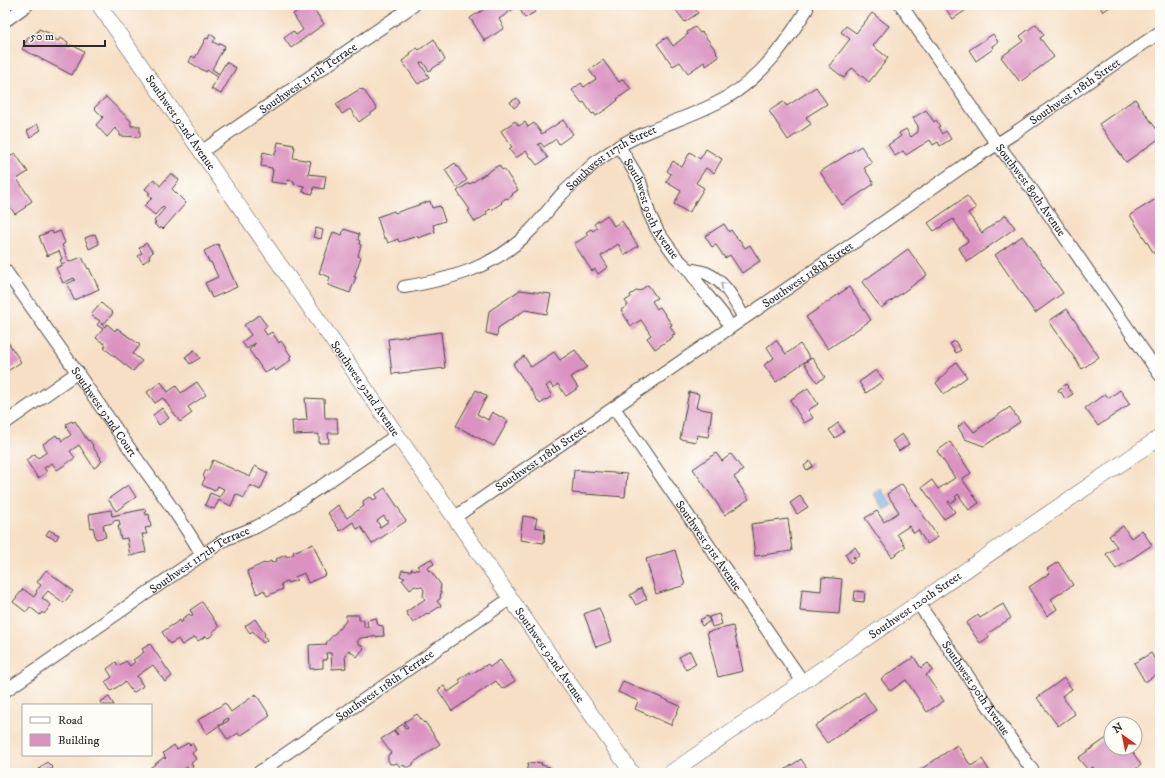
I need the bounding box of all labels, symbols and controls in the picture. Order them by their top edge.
scale bar [24,22,105,48]
text: 50 m [30,29,54,44]
street label: Southwest 115th Terrace [256,40,360,118]
street label: Southwest 118th Street [1027,55,1123,128]
street label: Southwest 92nd Avenue [142,72,219,173]
street label: Southwest 117th Street [563,122,659,194]
street label: Southwest 89th Avenue [992,141,1069,239]
street label: Southwest 90th Avenue [620,156,682,262]
street label: Southwest 118th Street [760,238,856,311]
one-way arrow [720,282,728,290]
street label: Southwest 92nd Avenue [327,338,403,440]
street label: Southwest 92nd Court [68,364,140,460]
street label: Southwest 118th Street [493,422,589,495]
street label: Southwest 91st Avenue [672,498,745,594]
street label: Southwest 117th Terrace [147,523,252,597]
street label: Southwest 120th Street [866,568,965,642]
street label: Southwest 92nd Avenue [511,605,588,706]
street label: Southwest 90th Avenue [938,638,1013,738]
street label: Southwest 118th Terrace [333,647,437,725]
legend [22,704,152,756]
text: Road [58,713,83,728]
north arrow [1103,716,1143,756]
text: N [1110,720,1126,737]
text: Building [58,733,99,748]

